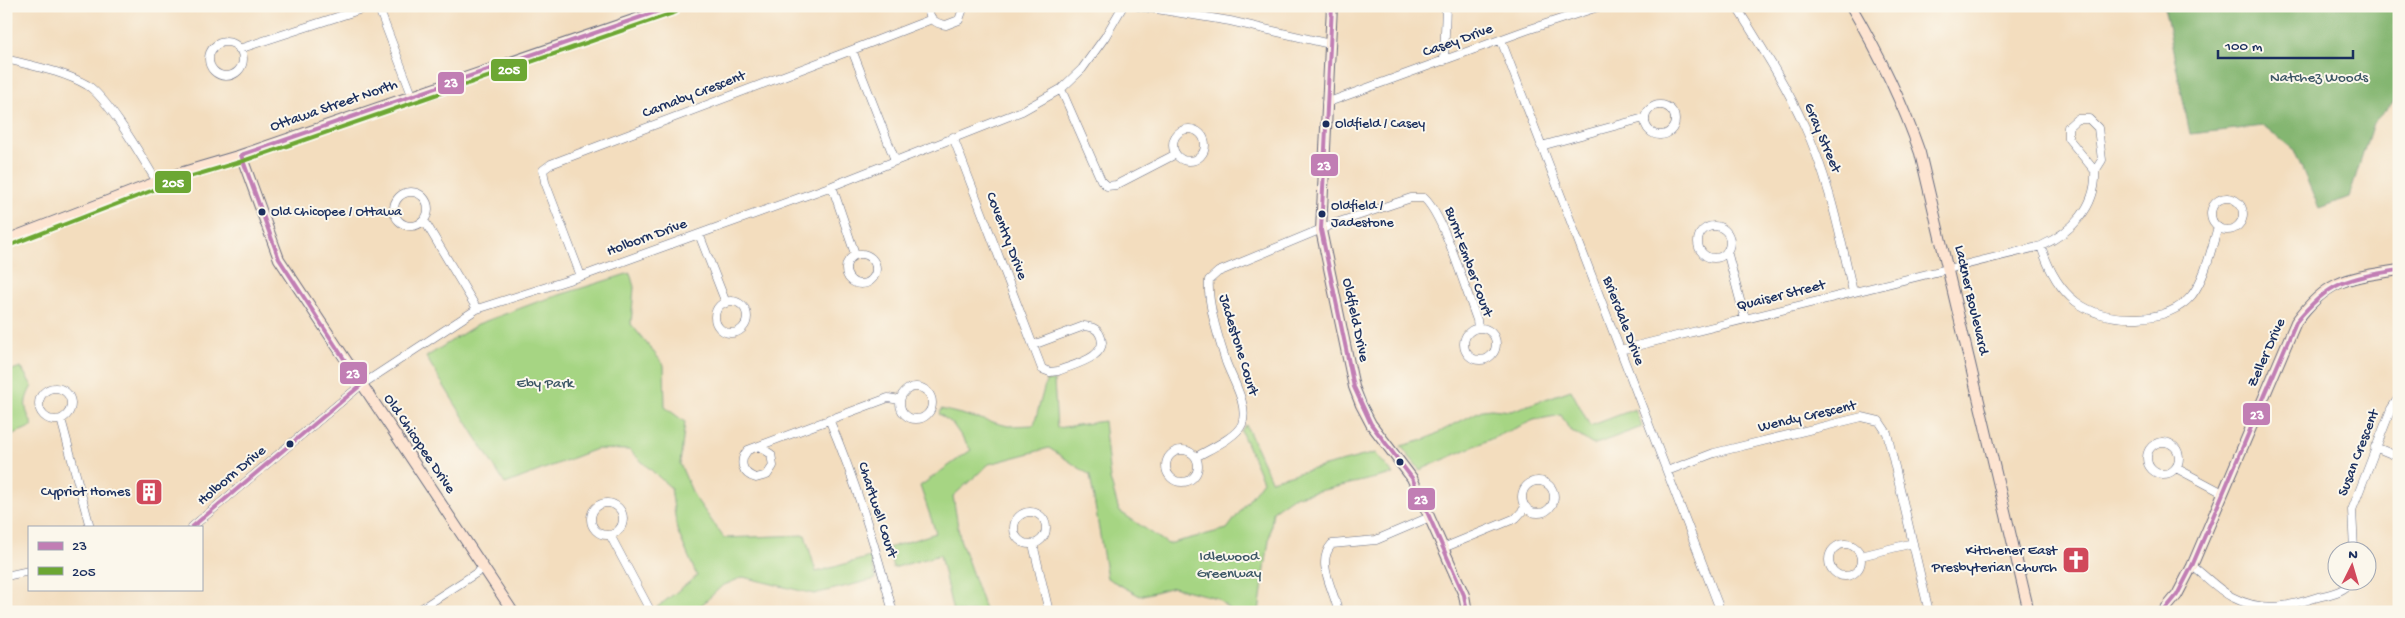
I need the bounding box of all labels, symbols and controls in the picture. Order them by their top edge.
street label: Casey Drive [1420,20,1496,62]
scale bar [2218,28,2352,60]
text: 100 m [2224,38,2263,56]
line badge: 205 [490,58,528,82]
text: 205 [498,63,521,80]
street label: Carnaby Crescent [640,66,750,123]
park label: Natchez Woods [2270,69,2368,87]
line badge: 23 [437,71,465,95]
street label: Ottawa Street North [268,76,400,136]
text: 23 [444,76,458,93]
street label: Gray Street [1799,100,1845,177]
place label: Oldfield / Casey [1335,116,1425,133]
marker: Oldfield / Casey [1321,119,1331,129]
line badge: 23 [1310,153,1339,177]
text: 23 [1317,159,1331,176]
line badge: 205 [154,170,192,194]
text: 205 [162,176,185,193]
street label: Coventry Drive [981,190,1031,283]
place label: Oldfield / Jadestone [1331,198,1394,232]
place label: Old Chicopee / Ottawa [271,204,403,221]
street label: Burnt Ember Court [1439,204,1497,321]
marker: Old Chicopee / Ottawa [257,207,267,217]
marker: Oldfield / Jadestone [1317,209,1327,219]
street label: Holborn Drive [604,215,690,261]
street label: Lackner Boulevard [1950,243,1993,358]
street label: Brierdale Drive [1597,273,1648,368]
street label: Quaiser Street [1735,276,1829,316]
street label: Oldfield Drive [1337,277,1373,364]
street label: Jadestone Court [1214,292,1263,400]
street label: Zeller Drive [2244,316,2290,390]
line badge: 23 [339,361,368,385]
text: 23 [346,367,360,384]
park label: Eby Park [517,375,575,393]
street label: Old Chicopee Drive [379,391,459,497]
street label: Wendy Crescent [1756,397,1860,437]
line badge: 23 [2242,402,2271,426]
street label: Susan Crescent [2334,405,2384,499]
text: 23 [2250,408,2264,425]
unlabelled marker [285,439,295,449]
street label: Holborn Drive [194,442,270,510]
unlabelled marker [1395,457,1405,467]
street label: Chartwell Court [853,460,902,562]
building icon: Cypriot Homes [134,477,164,507]
place label: Cypriot Homes [41,483,130,501]
line badge: 23 [1407,487,1436,511]
text: 23 [1414,493,1428,510]
legend [28,526,202,590]
text: 23 [72,538,87,556]
north arrow [2328,540,2378,590]
place label: Kitchener East Presbyterian Church [1931,542,2059,577]
church icon: Kitchener East Presbyterian Church [2061,545,2091,575]
text: N [2348,547,2358,564]
park label: Idlewood Greenway [1197,548,1262,583]
text: 205 [72,564,96,582]

